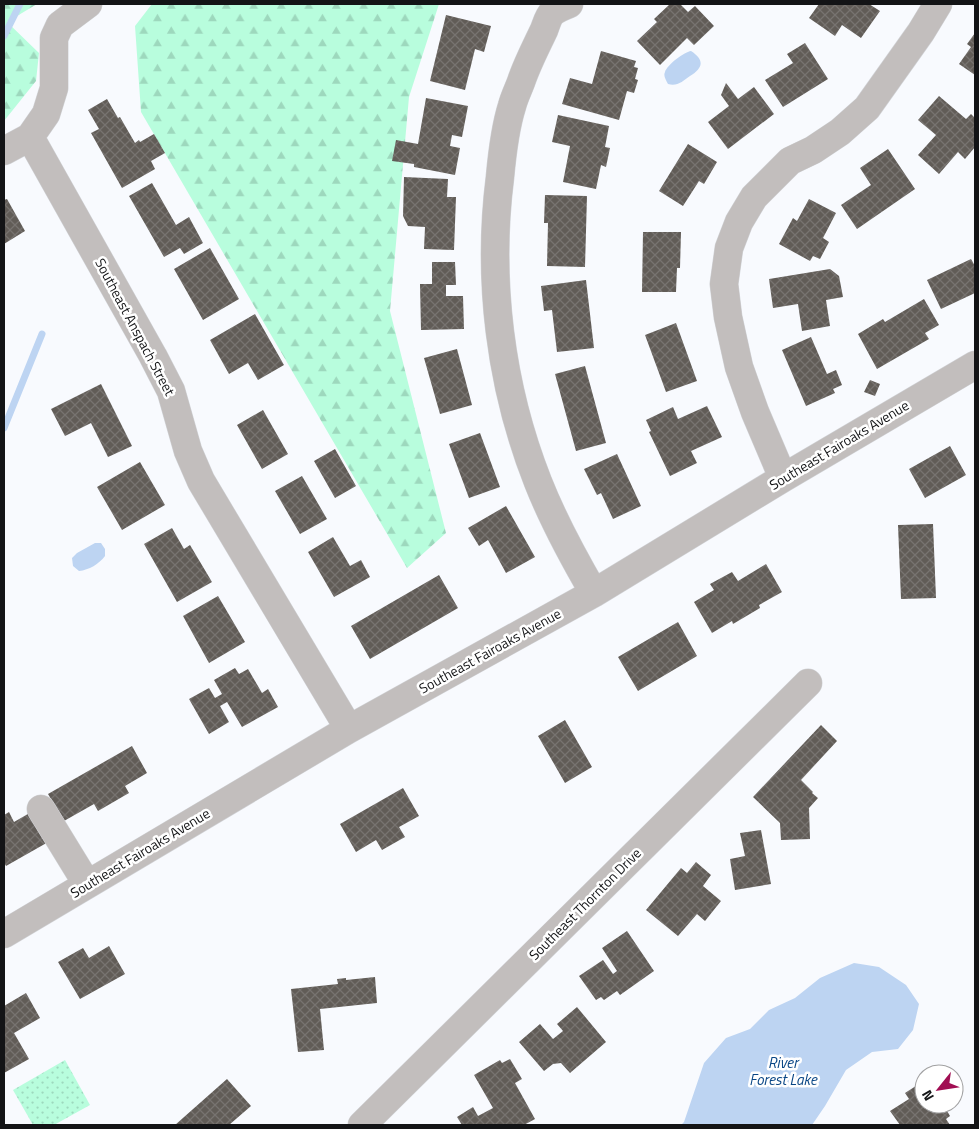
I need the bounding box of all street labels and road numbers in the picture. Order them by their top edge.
street label: Southeast Anspach Street [90,254,181,399]
street label: Southeast Fairoaks Avenue [765,394,913,495]
street label: Southeast Fairoaks Avenue [415,603,565,698]
street label: Southeast Fairoaks Avenue [66,802,214,903]
street label: Southeast Thornton Drive [524,843,646,965]

